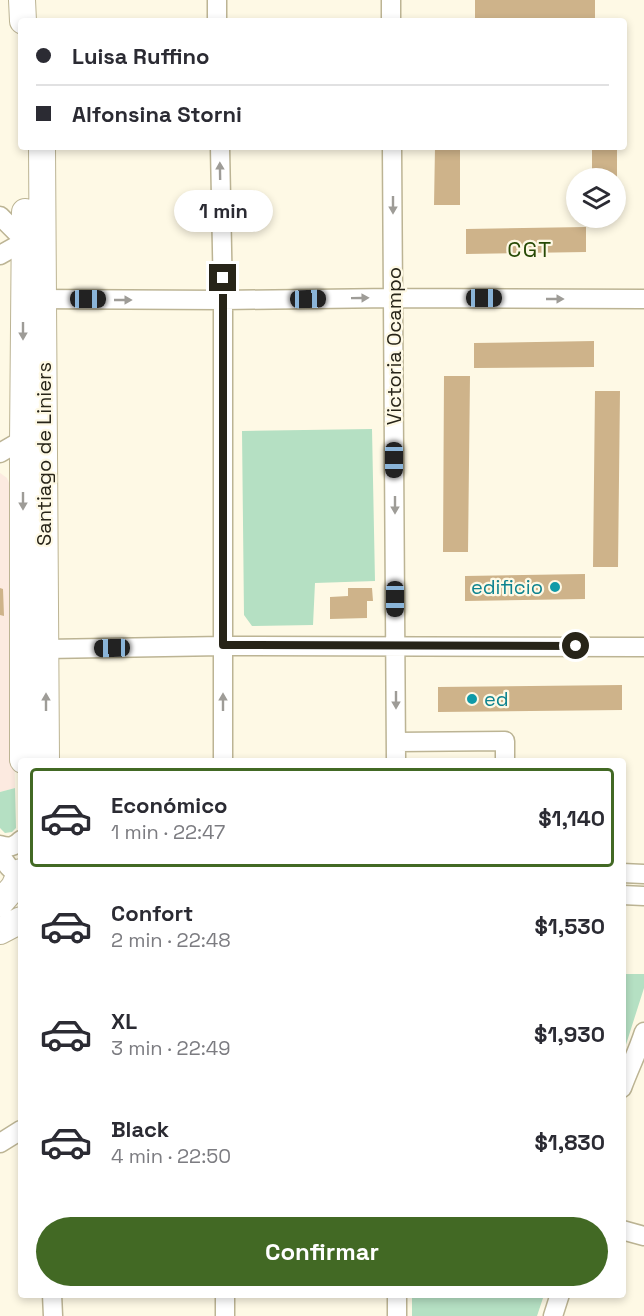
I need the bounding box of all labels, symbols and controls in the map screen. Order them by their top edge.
text: Luisa Ruffino [72,42,210,70]
text: Alfonsina Storni [72,100,242,128]
one-way arrow [216,162,225,181]
map controls [566,168,626,228]
button: layers [566,168,626,228]
callout: 1 min [174,191,272,233]
one-way arrow [388,196,398,215]
text: 1 min [199,198,248,224]
district label: CGT [507,235,553,263]
route end [209,264,236,291]
street label: Victoria Ocampo [381,267,407,425]
car [466,289,502,307]
car [70,290,106,308]
car [290,290,326,308]
one-way arrow [350,293,369,303]
one-way arrow [545,294,564,304]
one-way arrow [113,295,132,305]
one-way arrow [18,322,28,341]
street label: Santiago de Liniers [31,362,57,546]
car [385,442,403,478]
one-way arrow [18,492,28,511]
one-way arrow [390,496,399,515]
place label: edificio [471,574,543,600]
marker: edificio [548,580,562,594]
car [386,581,404,617]
route start [562,632,589,659]
car [94,639,130,657]
place label: ed [484,686,509,712]
one-way arrow [391,691,401,710]
marker: ed [465,692,479,706]
one-way arrow [41,693,51,712]
one-way arrow [218,693,228,712]
icon: car [39,791,93,845]
text: Económico [111,791,228,819]
text: $1,140 [538,804,605,832]
text: 1 min · 22:47 [111,819,225,845]
icon: car [39,899,93,953]
text: Confort [111,899,193,927]
text: $1,530 [534,912,605,940]
text: 2 min · 22:48 [111,927,231,953]
icon: car [39,1007,93,1061]
text: XL [111,1007,137,1035]
text: $1,930 [534,1020,605,1048]
text: 3 min · 22:49 [111,1035,231,1061]
icon: car [39,1115,93,1169]
text: Black [111,1115,169,1143]
text: $1,830 [534,1128,605,1156]
text: 4 min · 22:50 [111,1143,231,1169]
button: Confirmar [36,1217,608,1286]

